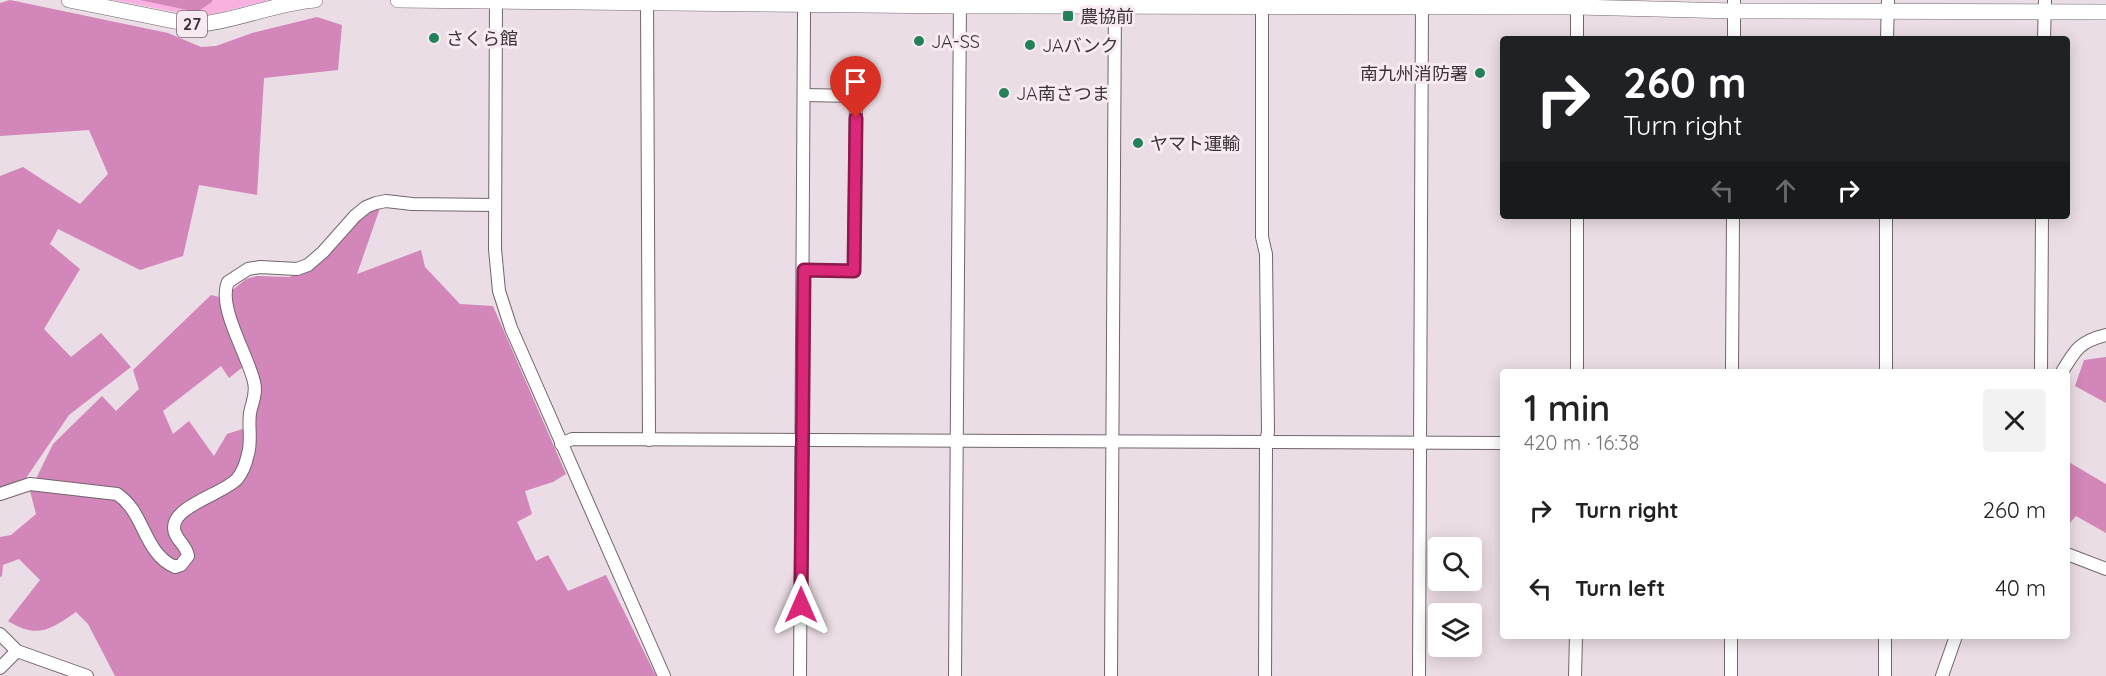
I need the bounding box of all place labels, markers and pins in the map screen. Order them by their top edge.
place label: 農協前 [1080,5,1134,28]
marker: 農協前 [1061,9,1075,23]
place label: さくら館 [446,27,518,50]
place label: JA-SS [931,30,980,53]
marker: さくら館 [427,31,441,45]
marker: JA-SS [912,34,926,48]
place label: JAバンク [1042,34,1119,57]
marker: JAバンク [1023,38,1037,52]
pin [830,56,881,118]
place label: 南九州消防署 [1360,62,1468,85]
marker: 南九州消防署 [1473,66,1487,80]
place label: JA南さつま [1016,82,1110,105]
marker: JA南さつま [997,86,1011,100]
place label: ヤマト運輸 [1150,132,1240,155]
marker: ヤマト運輸 [1131,136,1145,150]

